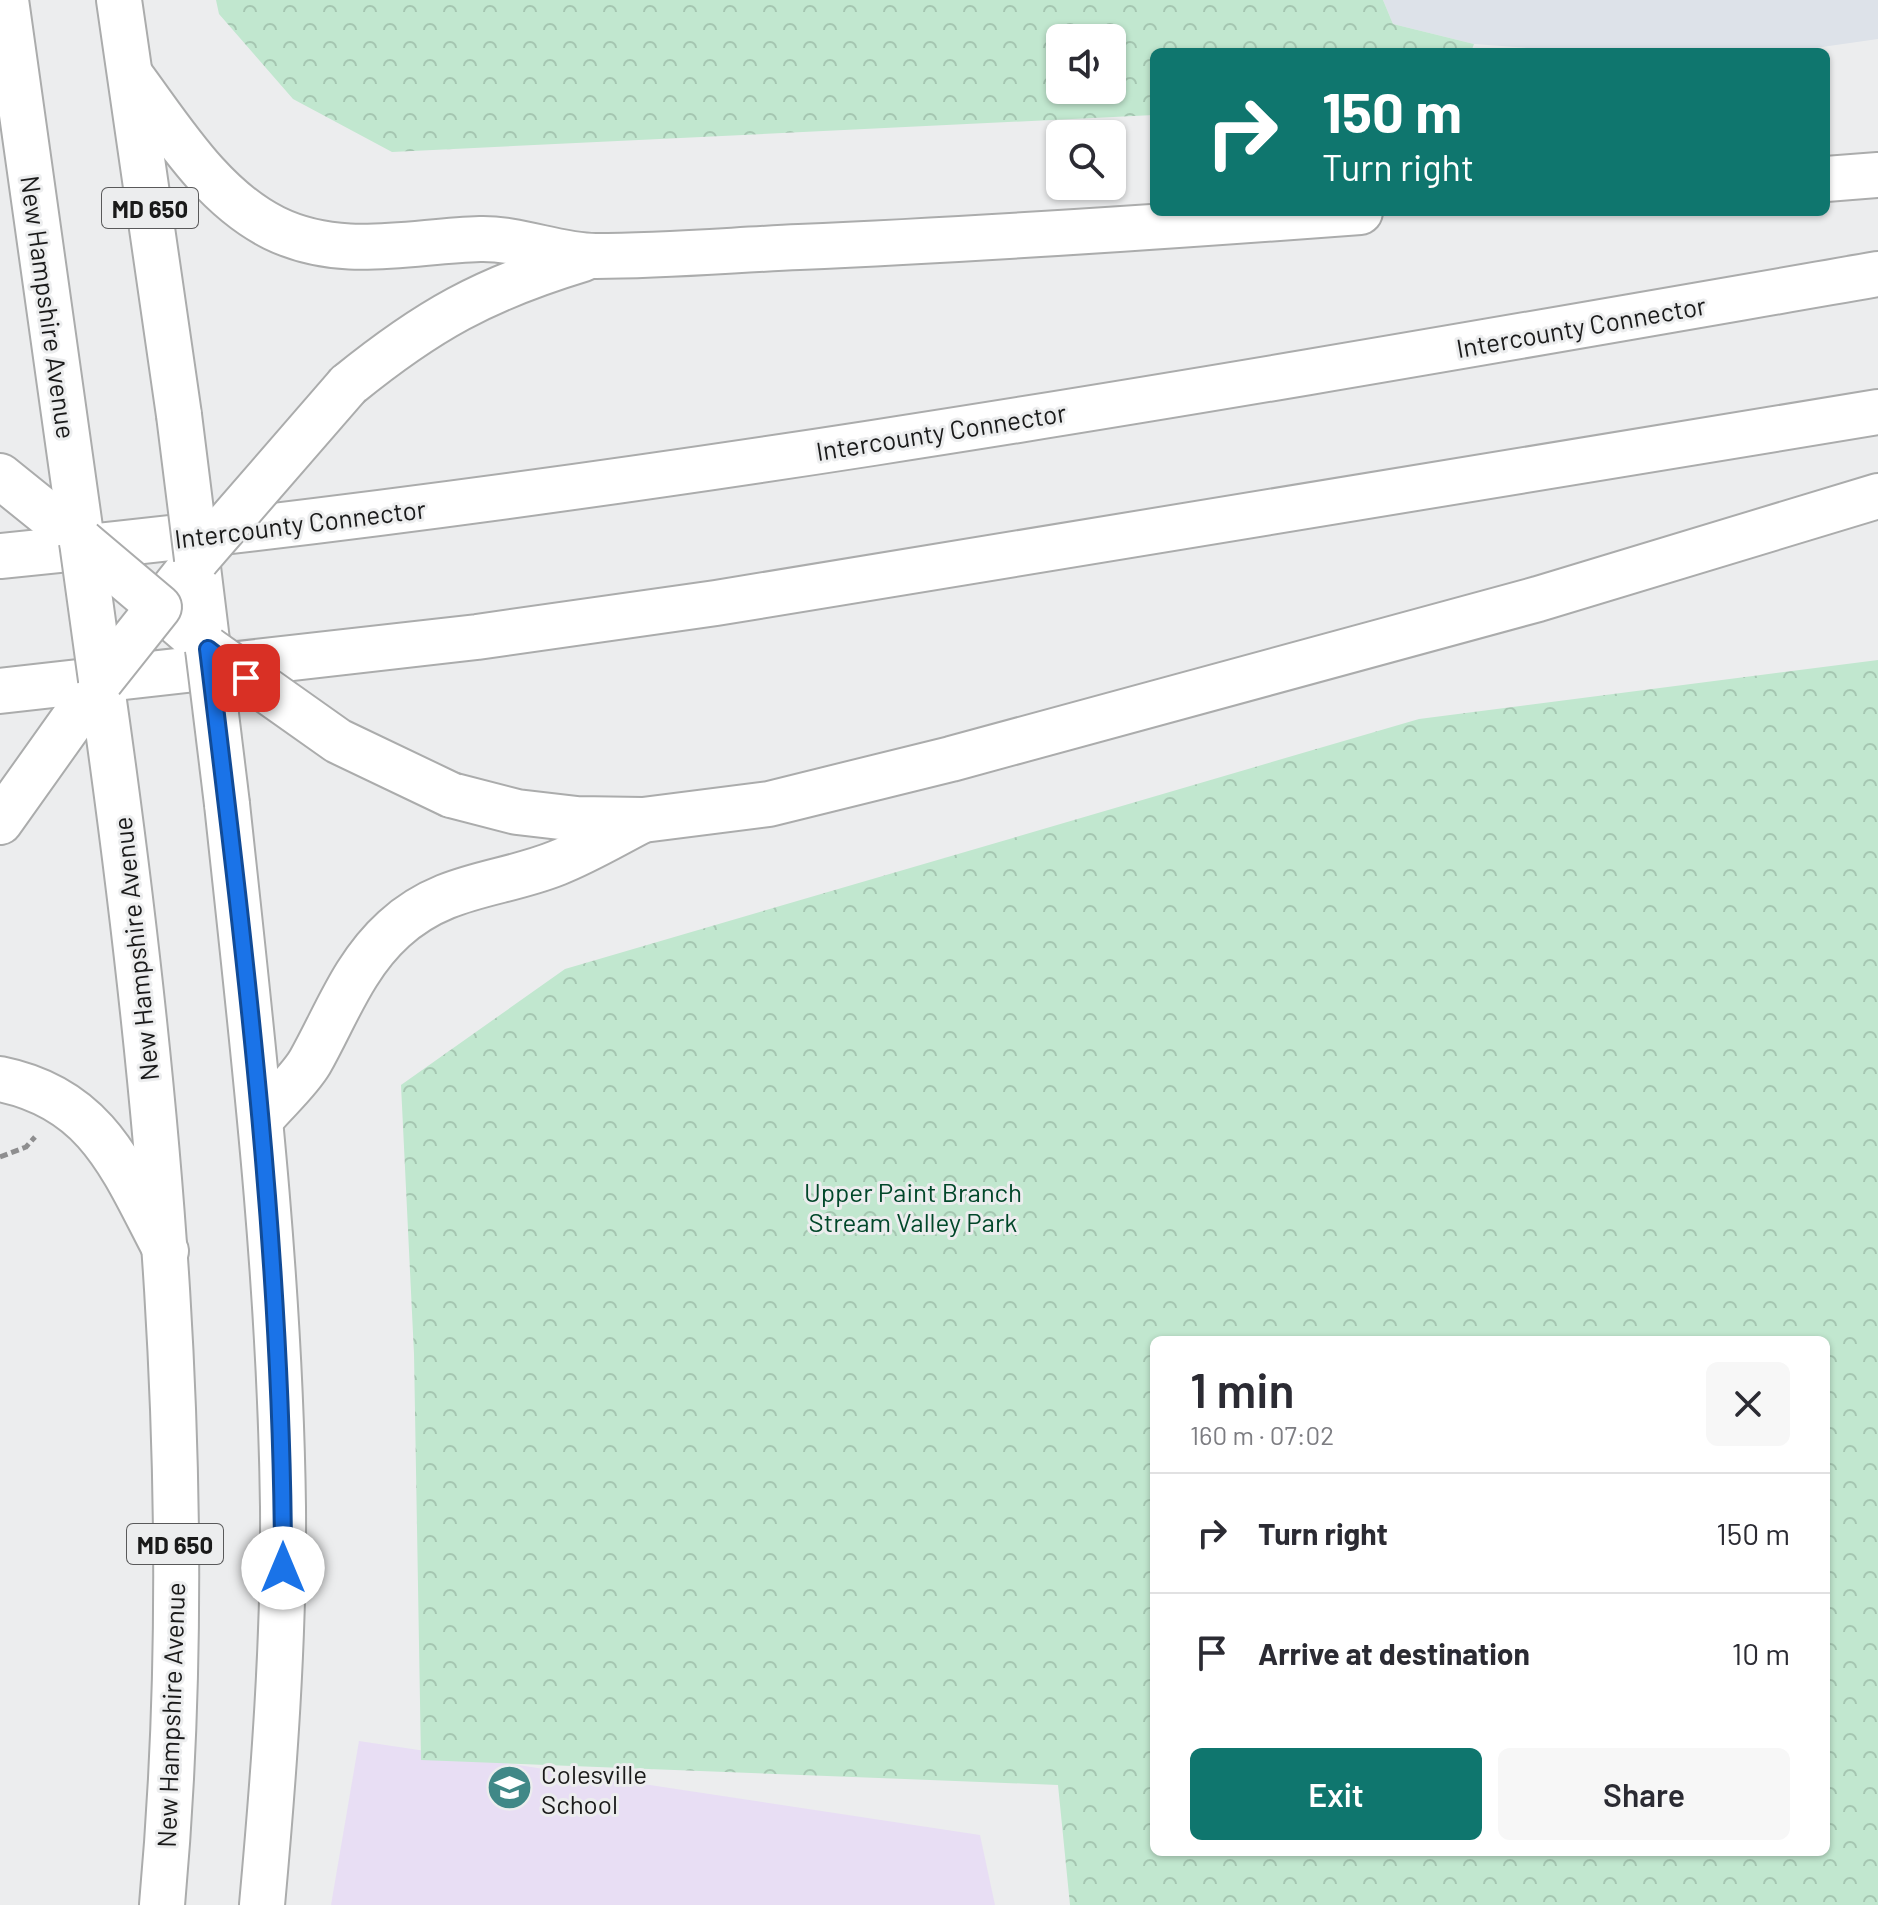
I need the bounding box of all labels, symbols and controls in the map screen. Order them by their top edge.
map controls [1046,24,1126,200]
button: sound [1046,24,1126,104]
text: 150 m [1322,77,1462,144]
icon: right [1190,80,1294,184]
button: search [1046,120,1126,200]
text: Turn right [1322,145,1474,188]
street label: New Hampshire Avenue [15,173,83,441]
road number: MD 650 [102,188,198,228]
street label: Intercounty Connector [1454,289,1709,363]
street label: Intercounty Connector [814,396,1069,466]
street label: Intercounty Connector [173,492,428,554]
pin [212,644,280,712]
icon: arrive [224,656,268,700]
street label: New Hampshire Avenue [106,815,164,1083]
park label: Upper Paint Branch Stream Valley Park [804,1176,1022,1237]
text: 1 min [1190,1360,1295,1418]
button: close [1706,1362,1790,1446]
text: 160 m · 07:02 [1190,1419,1334,1450]
icon: right [1190,1511,1234,1555]
text: Turn right [1258,1515,1388,1551]
text: 150 m [1716,1515,1790,1551]
road number: MD 650 [127,1524,223,1564]
position arrow [241,1526,325,1610]
street label: New Hampshire Avenue [150,1582,190,1848]
icon: arrive [1190,1631,1234,1675]
text: Arrive at destination [1258,1635,1530,1671]
text: 10 m [1732,1635,1790,1671]
button: Exit [1190,1748,1482,1840]
button: Share [1498,1748,1790,1840]
place label: Colesville School [541,1758,647,1819]
school or university icon: Colesville School [486,1764,534,1812]

